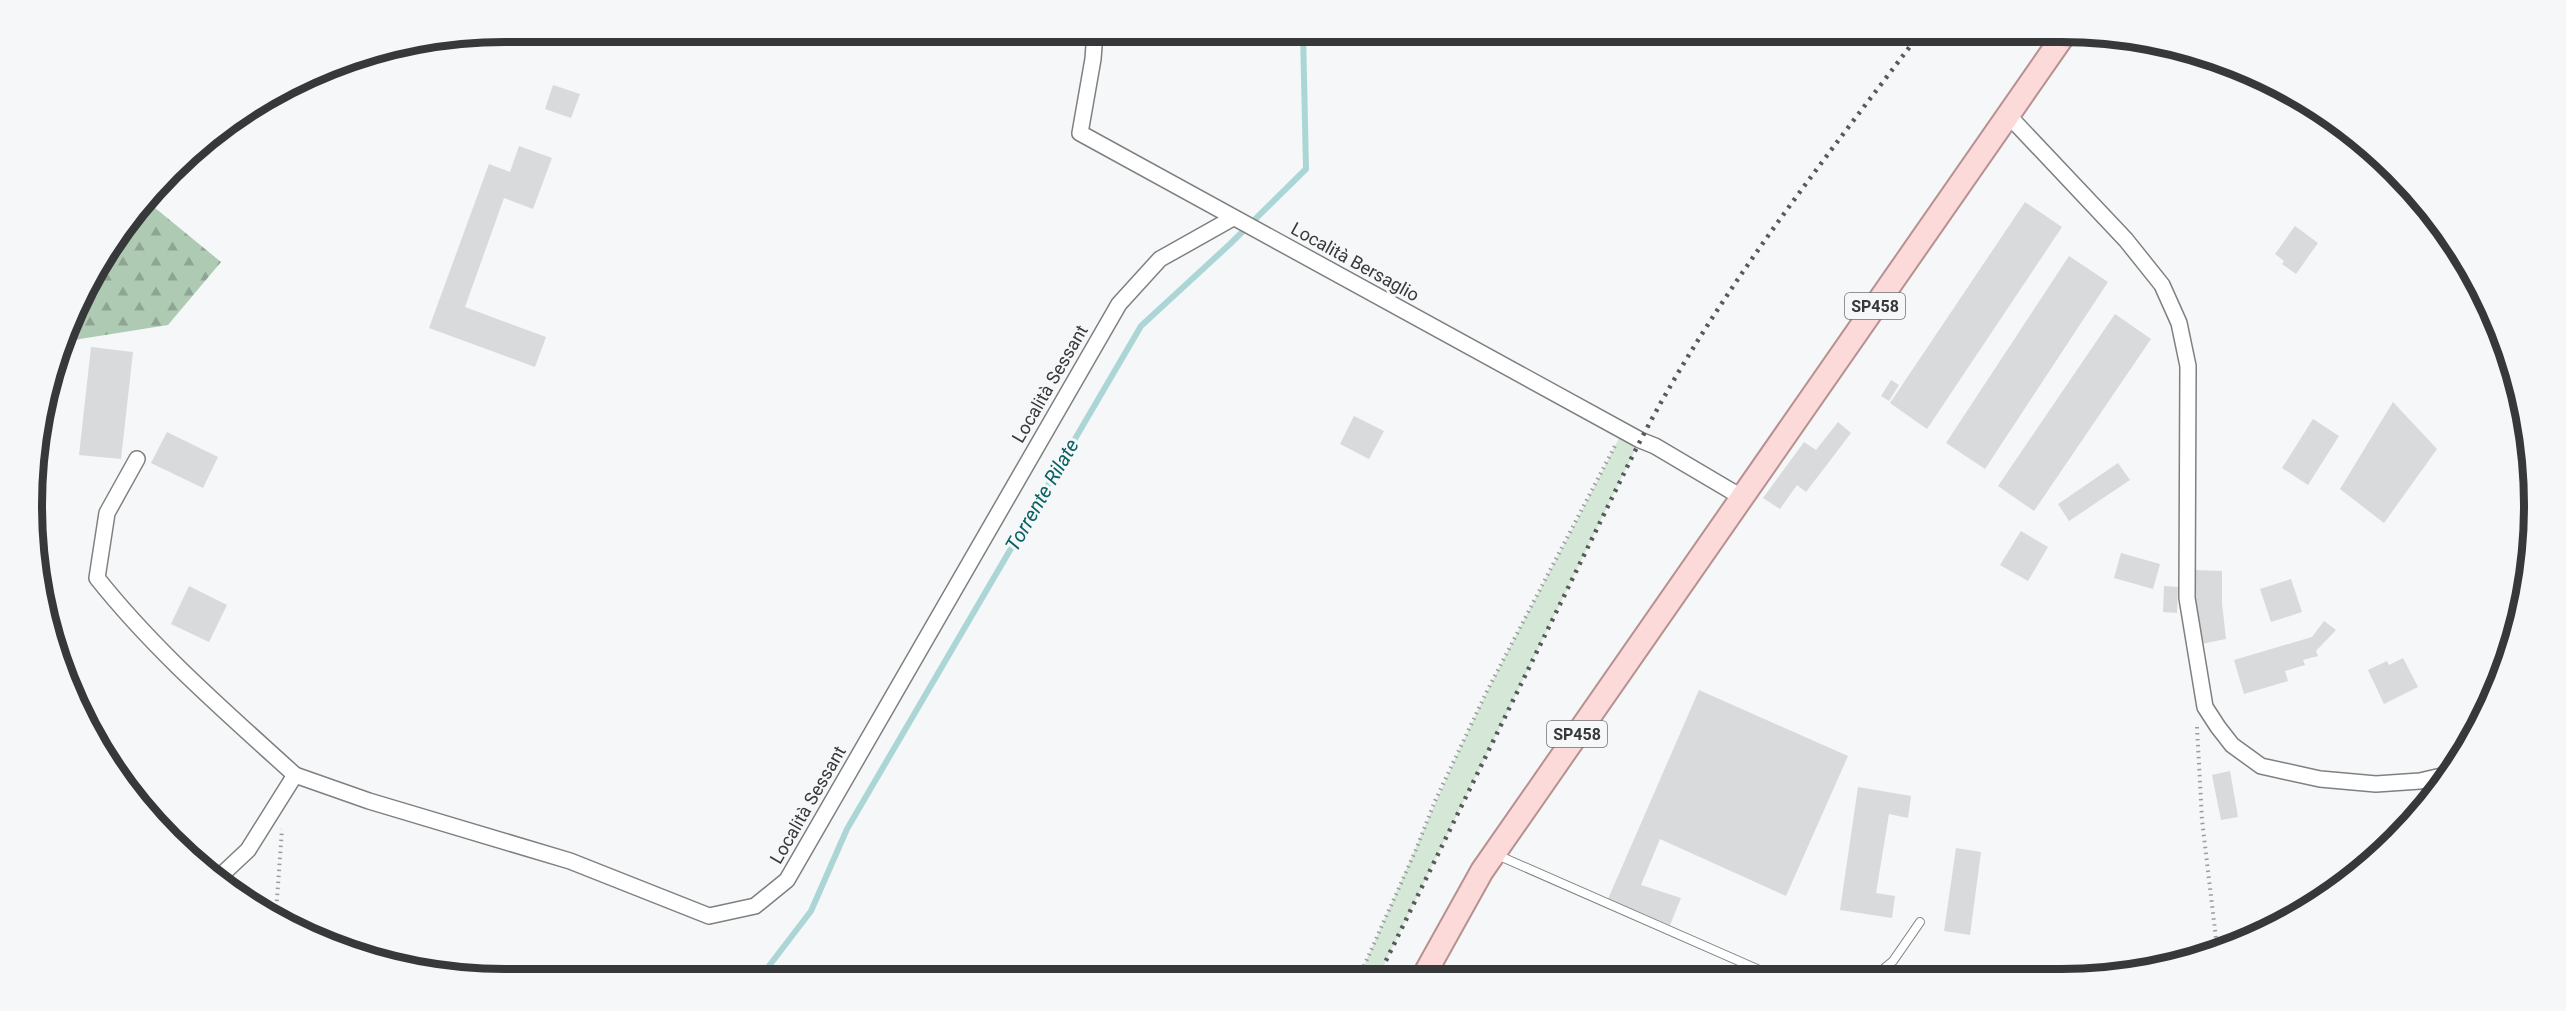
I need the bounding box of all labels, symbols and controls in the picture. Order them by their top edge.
street label: Località Bersaglio [1288,218,1423,305]
road number: SP458 [1845,293,1905,319]
street label: Località Sessant [1007,321,1092,446]
water label: Torrente Rilate [1000,435,1084,555]
road number: SP458 [1547,721,1607,747]
street label: Località Sessant [765,742,850,867]

